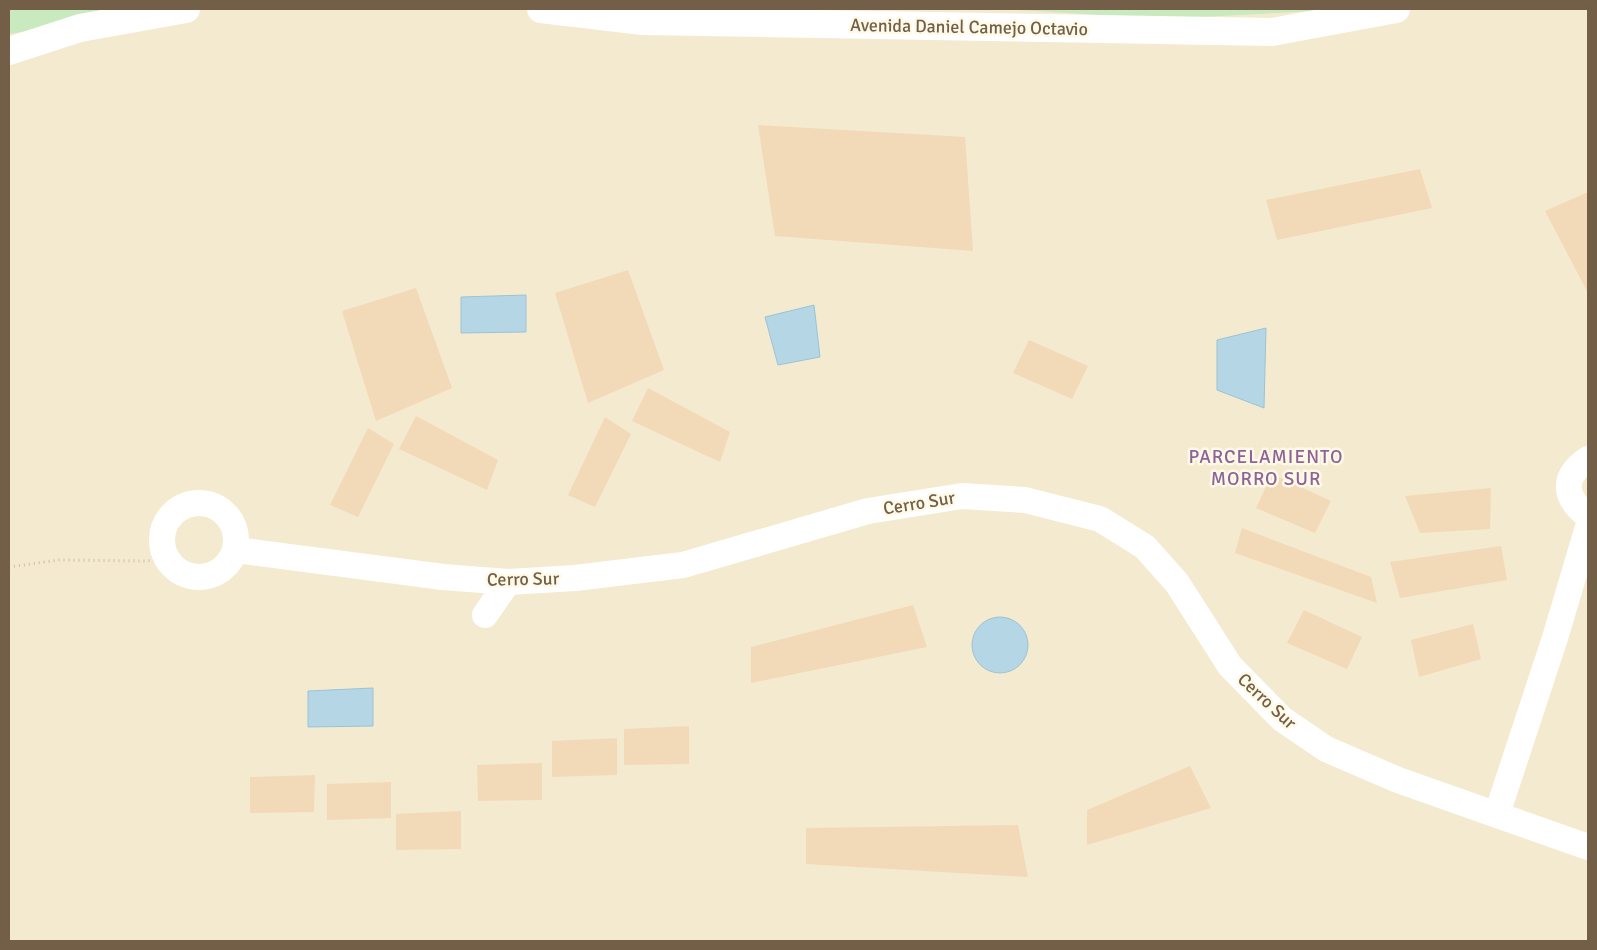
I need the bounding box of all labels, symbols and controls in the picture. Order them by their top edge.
street label: Avenida Daniel Camejo Octavio [850,14,1088,40]
district label: PARCELAMIENTO MORRO SUR [1189,445,1343,491]
street label: Cerro Sur [881,486,957,520]
street label: Cerro Sur [487,567,560,591]
street label: Cerro Sur [1233,668,1301,734]

